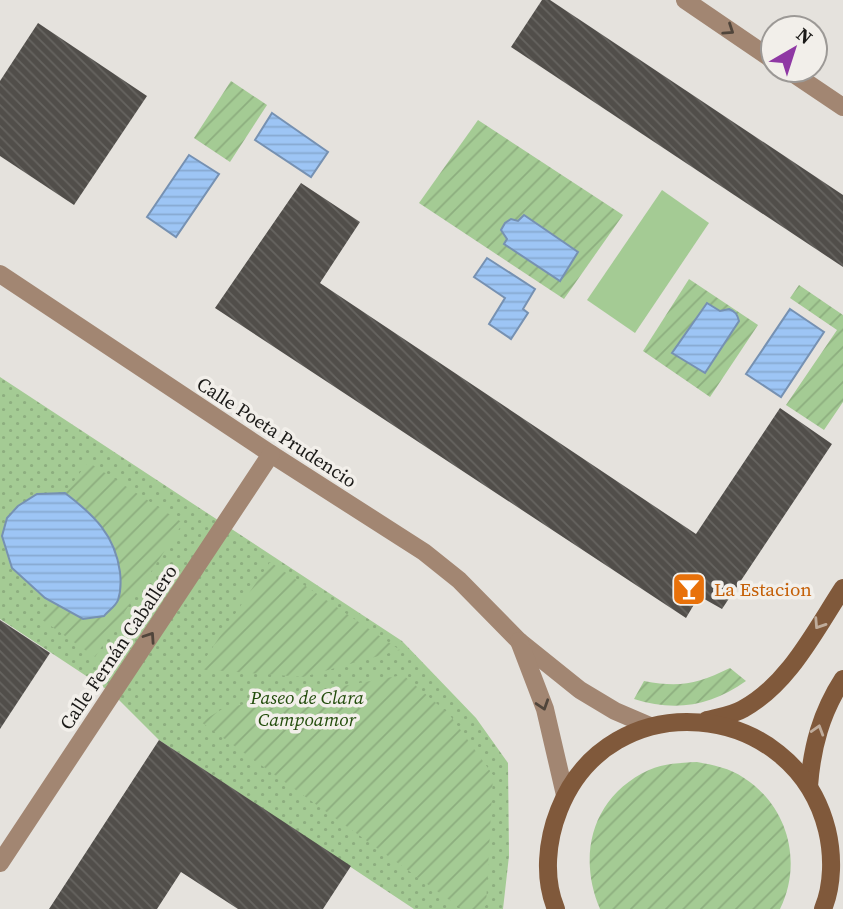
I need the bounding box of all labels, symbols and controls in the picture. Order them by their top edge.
north arrow [759,14,829,84]
text: N [791,21,818,50]
one-way arrow [721,22,734,34]
street label: Calle Poeta Prudencio [192,371,362,493]
street label: Calle Fernán Caballero [53,559,183,735]
bar icon: La Estacion [670,570,708,608]
place label: La Estacion [714,576,812,602]
one-way arrow [815,616,828,629]
one-way arrow [142,631,155,644]
park label: Paseo de Clara Campoamor [249,684,364,732]
one-way arrow [535,698,549,710]
one-way arrow [810,725,824,737]

